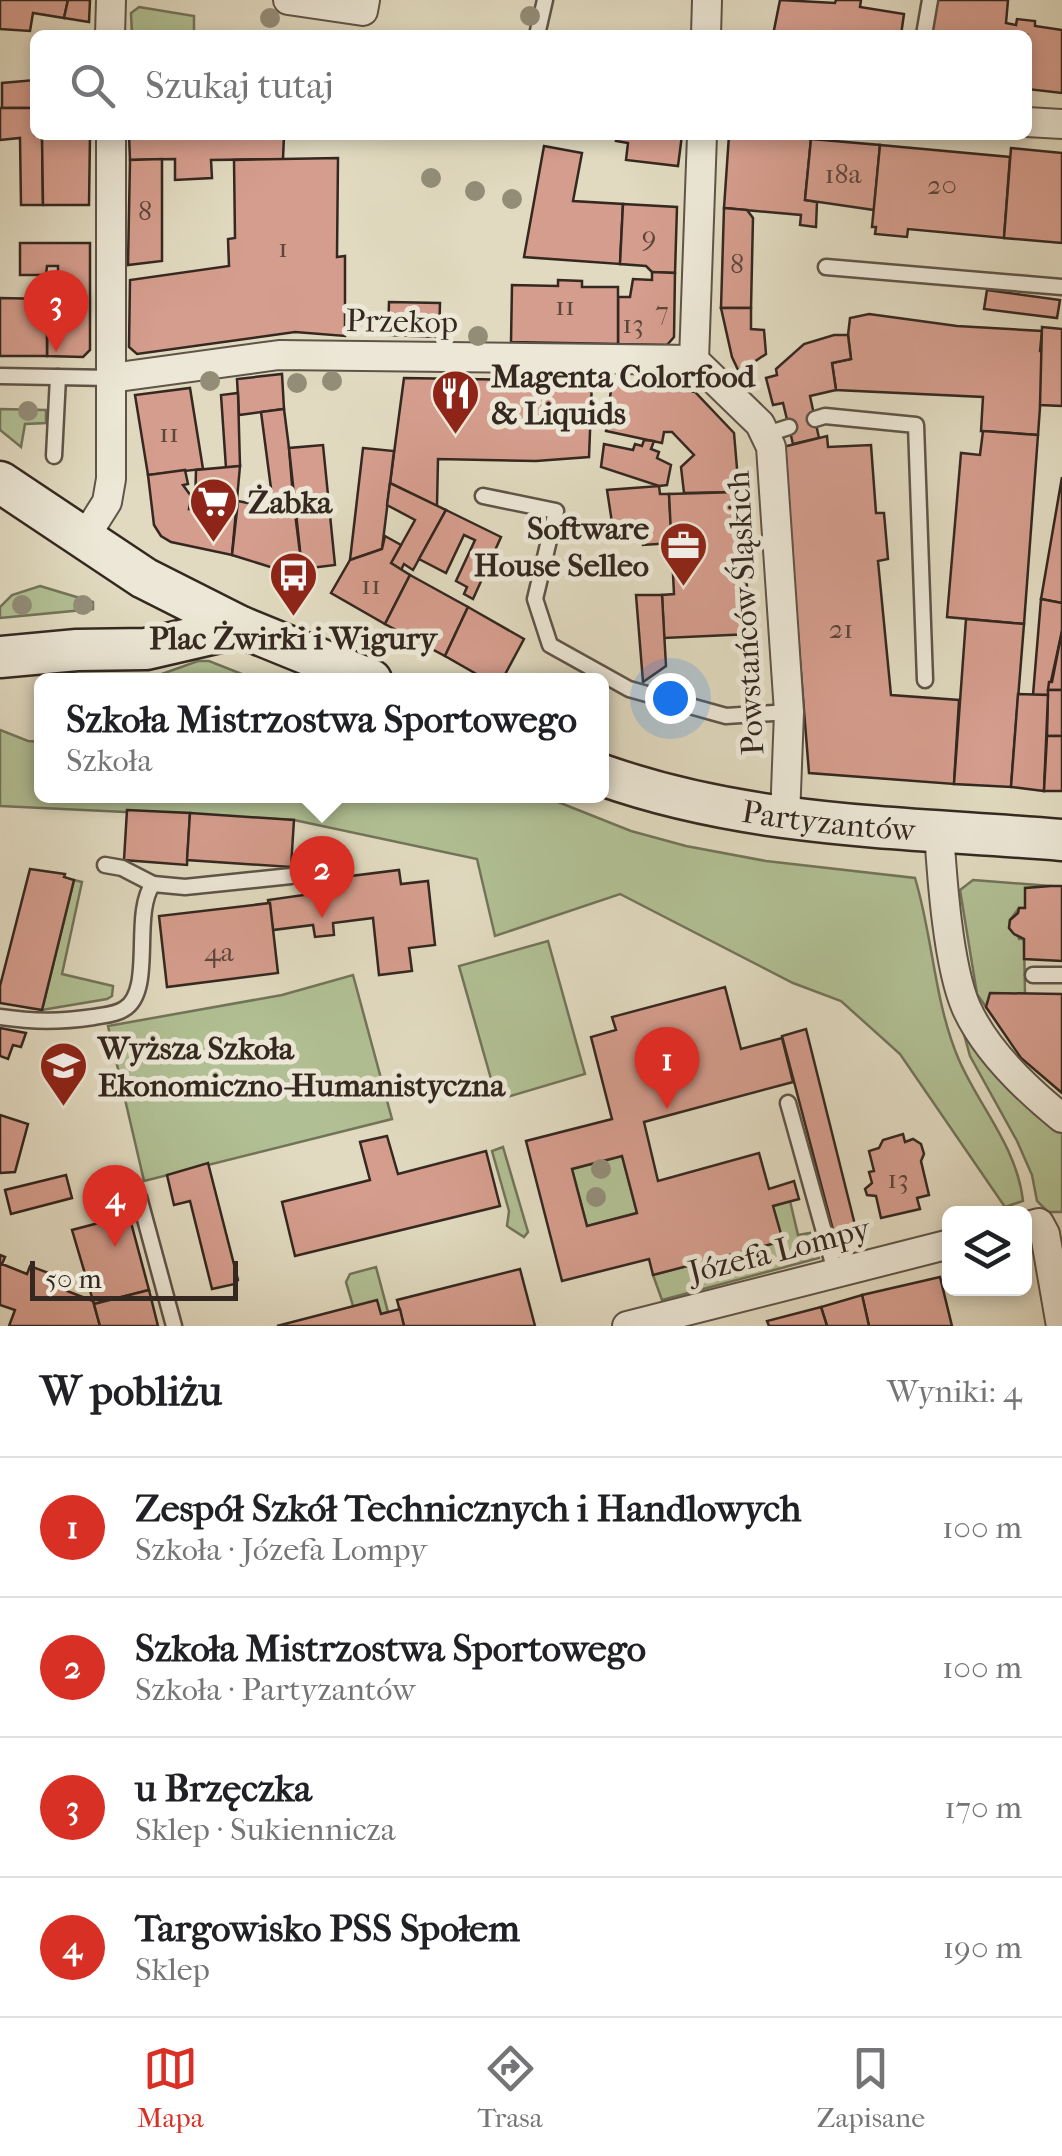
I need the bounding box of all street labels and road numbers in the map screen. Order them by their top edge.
street label: Przekop [346,302,458,341]
street label: Powstańców Śląskich [720,470,772,756]
street label: Partyzantów [739,793,918,849]
street label: Józefa Lompy [682,1210,875,1292]

